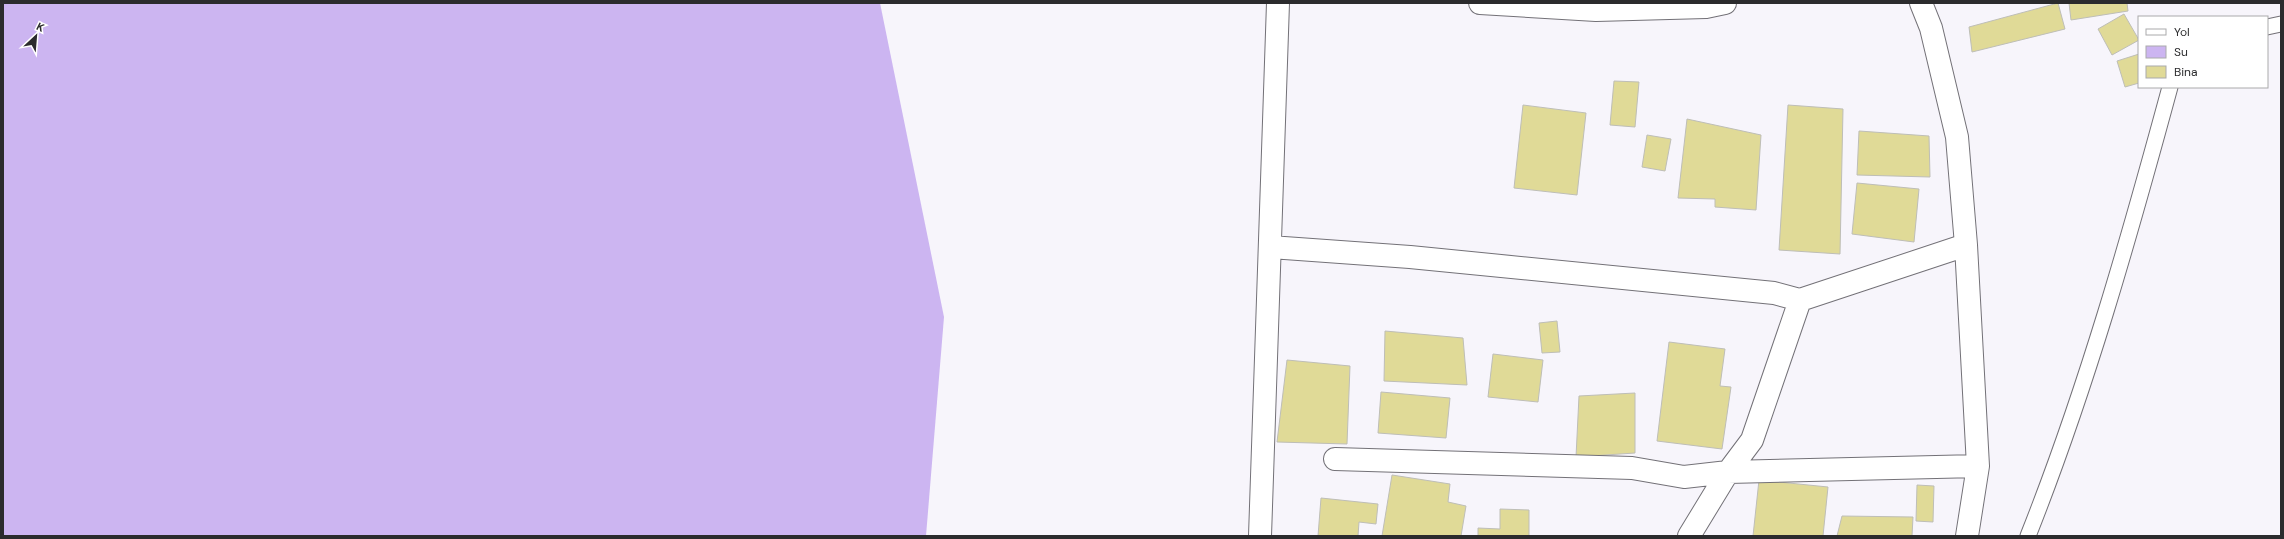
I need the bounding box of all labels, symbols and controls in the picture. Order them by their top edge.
north arrow [16,16,56,56]
legend [2138,16,2268,88]
text: K [34,19,47,35]
text: Yol [2174,24,2190,40]
text: Su [2174,44,2188,60]
text: Bina [2174,64,2198,80]

